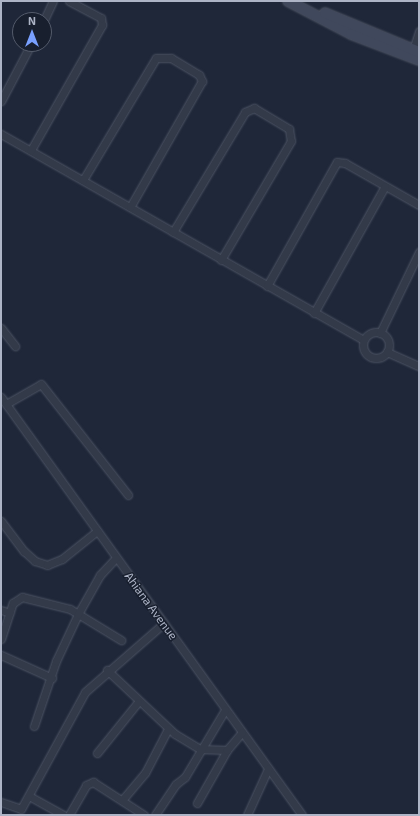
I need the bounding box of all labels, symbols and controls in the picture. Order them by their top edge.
north arrow [12,12,52,52]
text: N [28,14,36,27]
street label: Ahiana Avenue [122,569,180,643]

